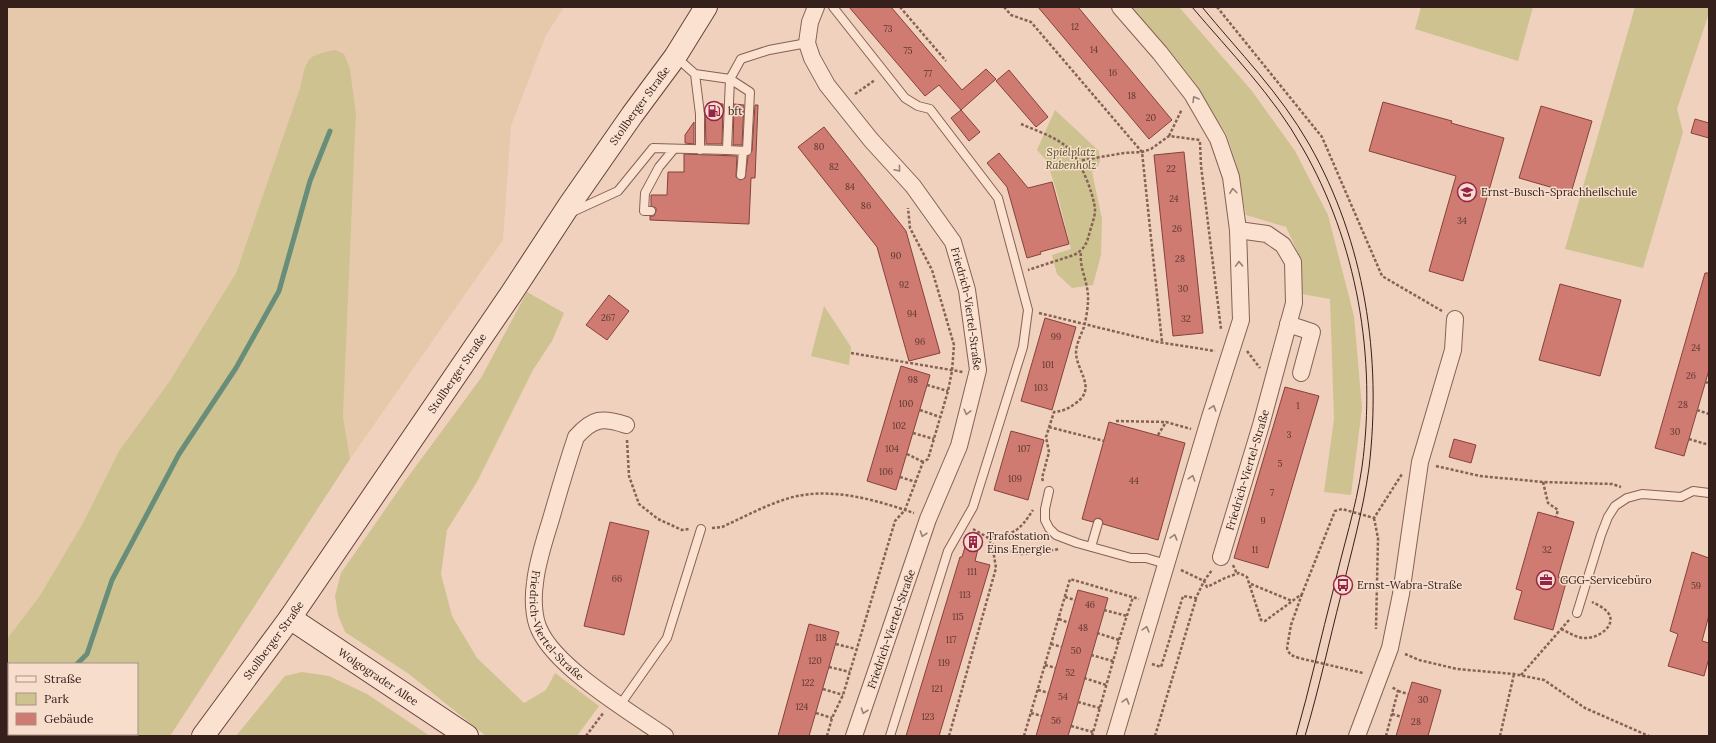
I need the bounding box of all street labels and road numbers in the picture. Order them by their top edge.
street label: Stollberger Straße [606,63,673,148]
street label: Friedrich-Viertel-Straße [948,246,985,371]
street label: Stollberger Straße [425,330,489,416]
street label: Friedrich-Viertel-Straße [1223,408,1272,532]
street label: Friedrich-Viertel-Straße [864,567,918,690]
street label: Friedrich-Viertel-Straße [527,569,587,683]
street label: Stollberger Straße [240,598,307,682]
street label: Wolgograder Allee [335,645,421,709]

